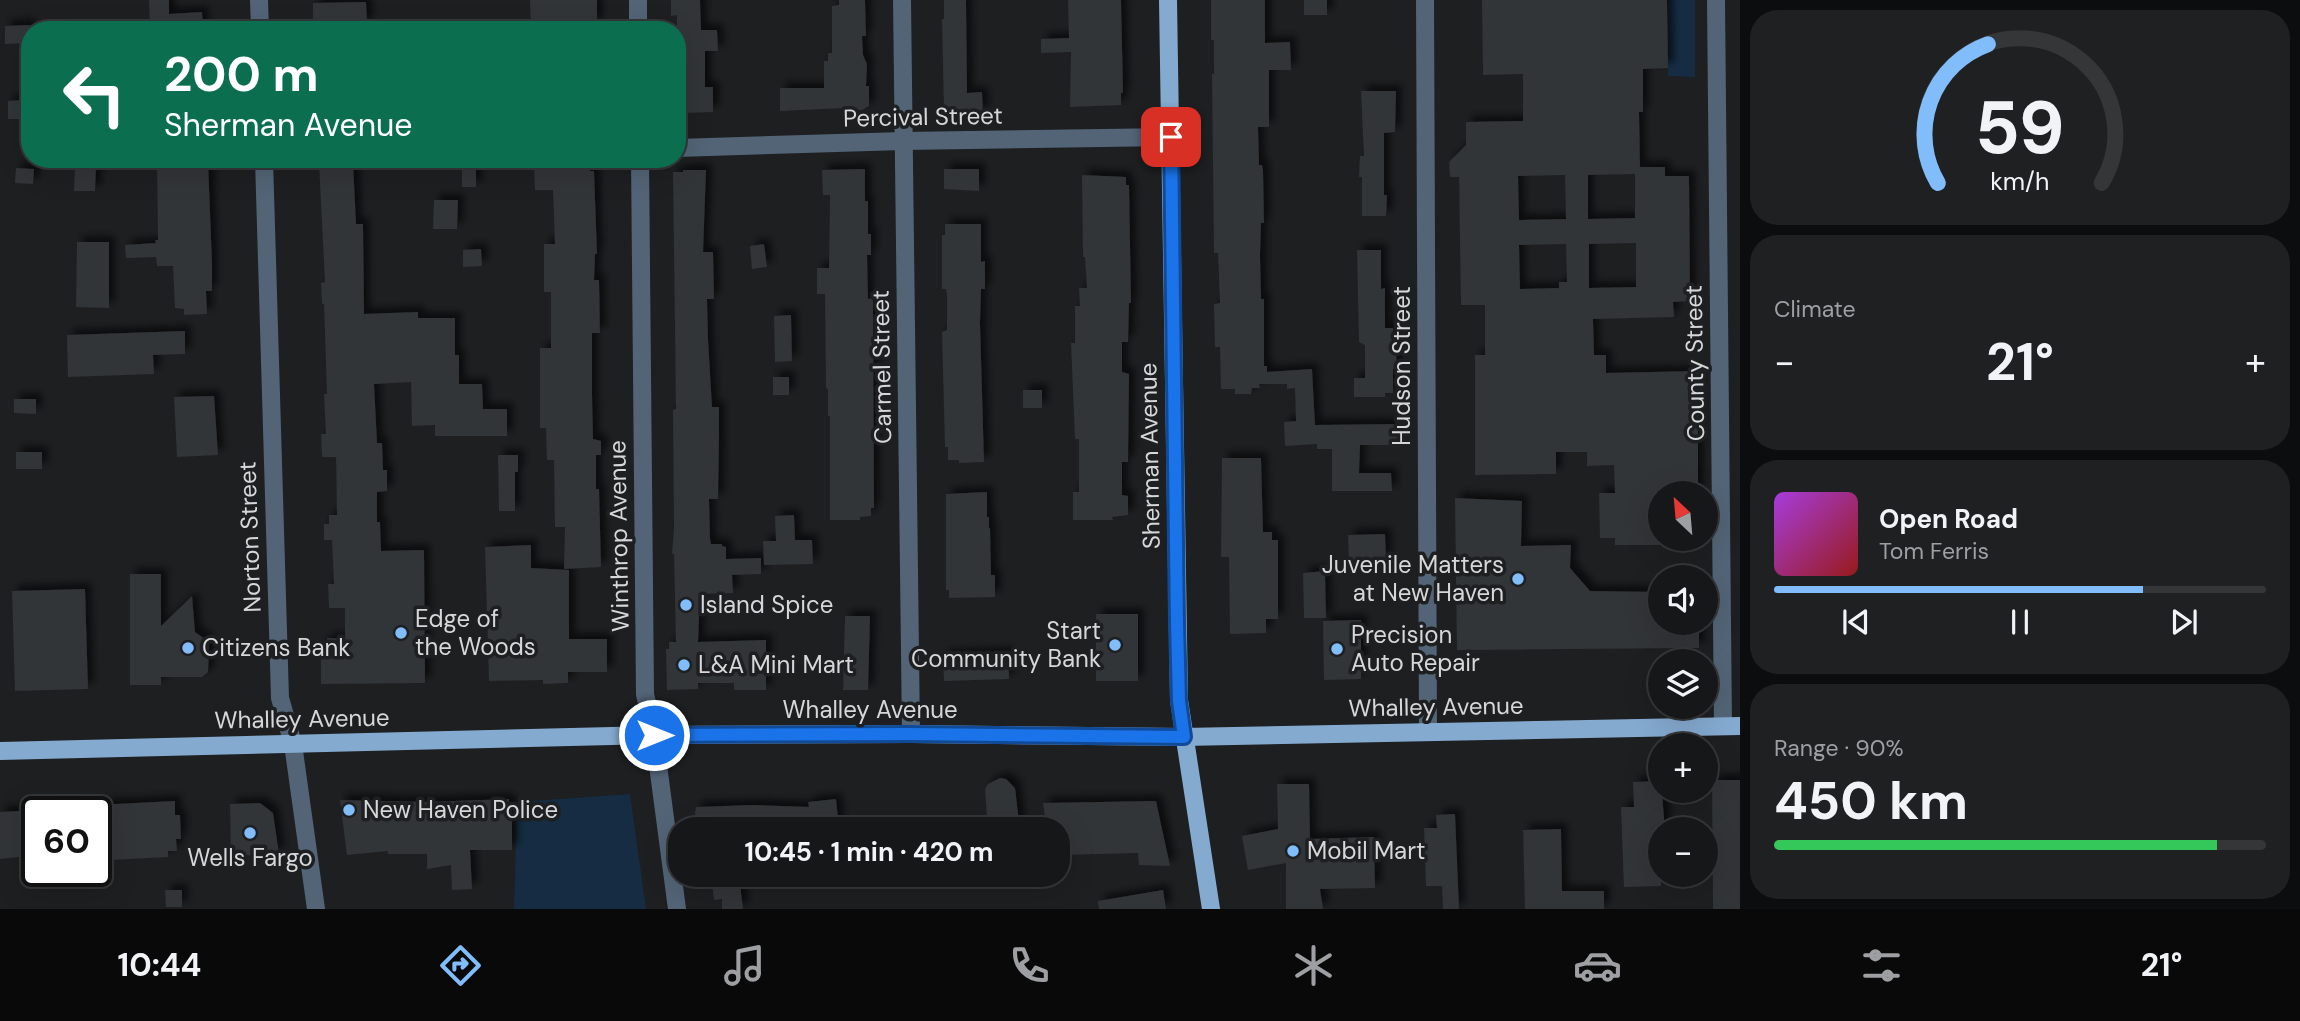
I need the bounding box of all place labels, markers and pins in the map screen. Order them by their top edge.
pin [1141,107,1201,167]
place label: Juvenile Matters at New Haven [1322,549,1504,608]
marker: Juvenile Matters at New Haven [1510,571,1526,587]
place label: Island Spice [700,589,833,620]
marker: Island Spice [678,597,694,613]
place label: Edge of the Woods [415,603,536,662]
place label: Start Community Bank [911,615,1101,674]
place label: Precision Auto Repair [1351,619,1480,678]
marker: Edge of the Woods [393,625,409,641]
place label: Citizens Bank [202,632,350,663]
marker: Start Community Bank [1107,637,1123,653]
marker: Citizens Bank [180,640,196,656]
marker: Precision Auto Repair [1329,641,1345,657]
place label: L&A Mini Mart [698,649,854,680]
marker: L&A Mini Mart [676,657,692,673]
place label: New Haven Police [363,794,558,825]
marker: New Haven Police [341,802,357,818]
marker: Wells Fargo [242,825,258,841]
place label: Mobil Mart [1307,835,1425,866]
place label: Wells Fargo [187,842,313,873]
marker: Mobil Mart [1285,843,1301,859]

